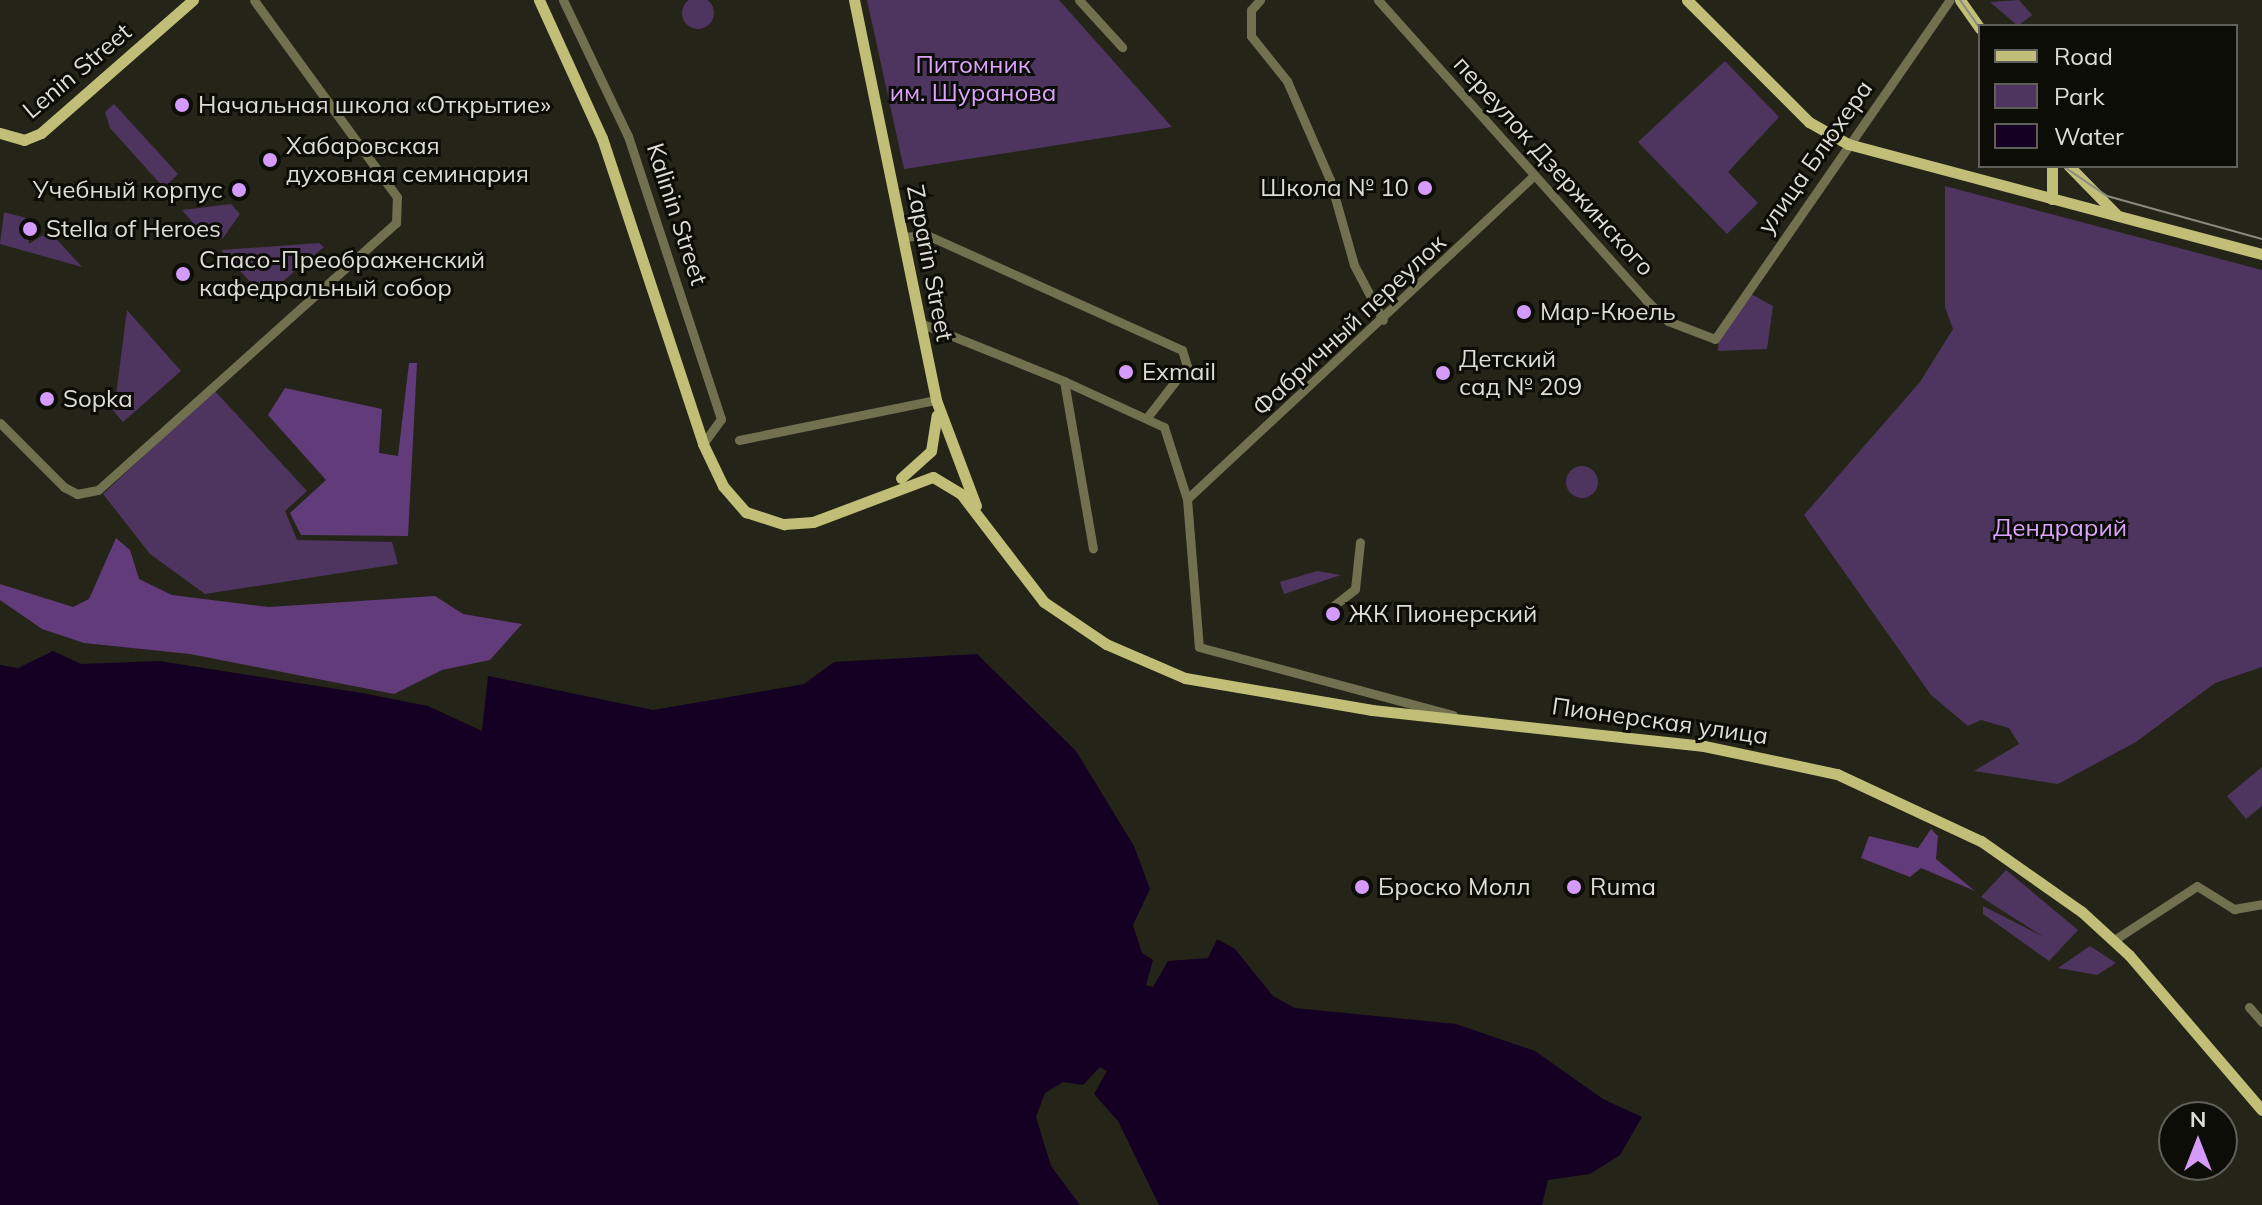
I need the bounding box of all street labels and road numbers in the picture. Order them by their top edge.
street label: Lenin Street [17,17,137,125]
street label: переулок Дзержинского [1448,50,1660,282]
street label: улица Блюхера [1751,75,1879,239]
street label: Kalinin Street [641,139,713,289]
street label: Zaparin Street [901,183,959,343]
street label: Фабричный переулок [1247,228,1451,422]
street label: Пионерская улица [1550,692,1770,750]

